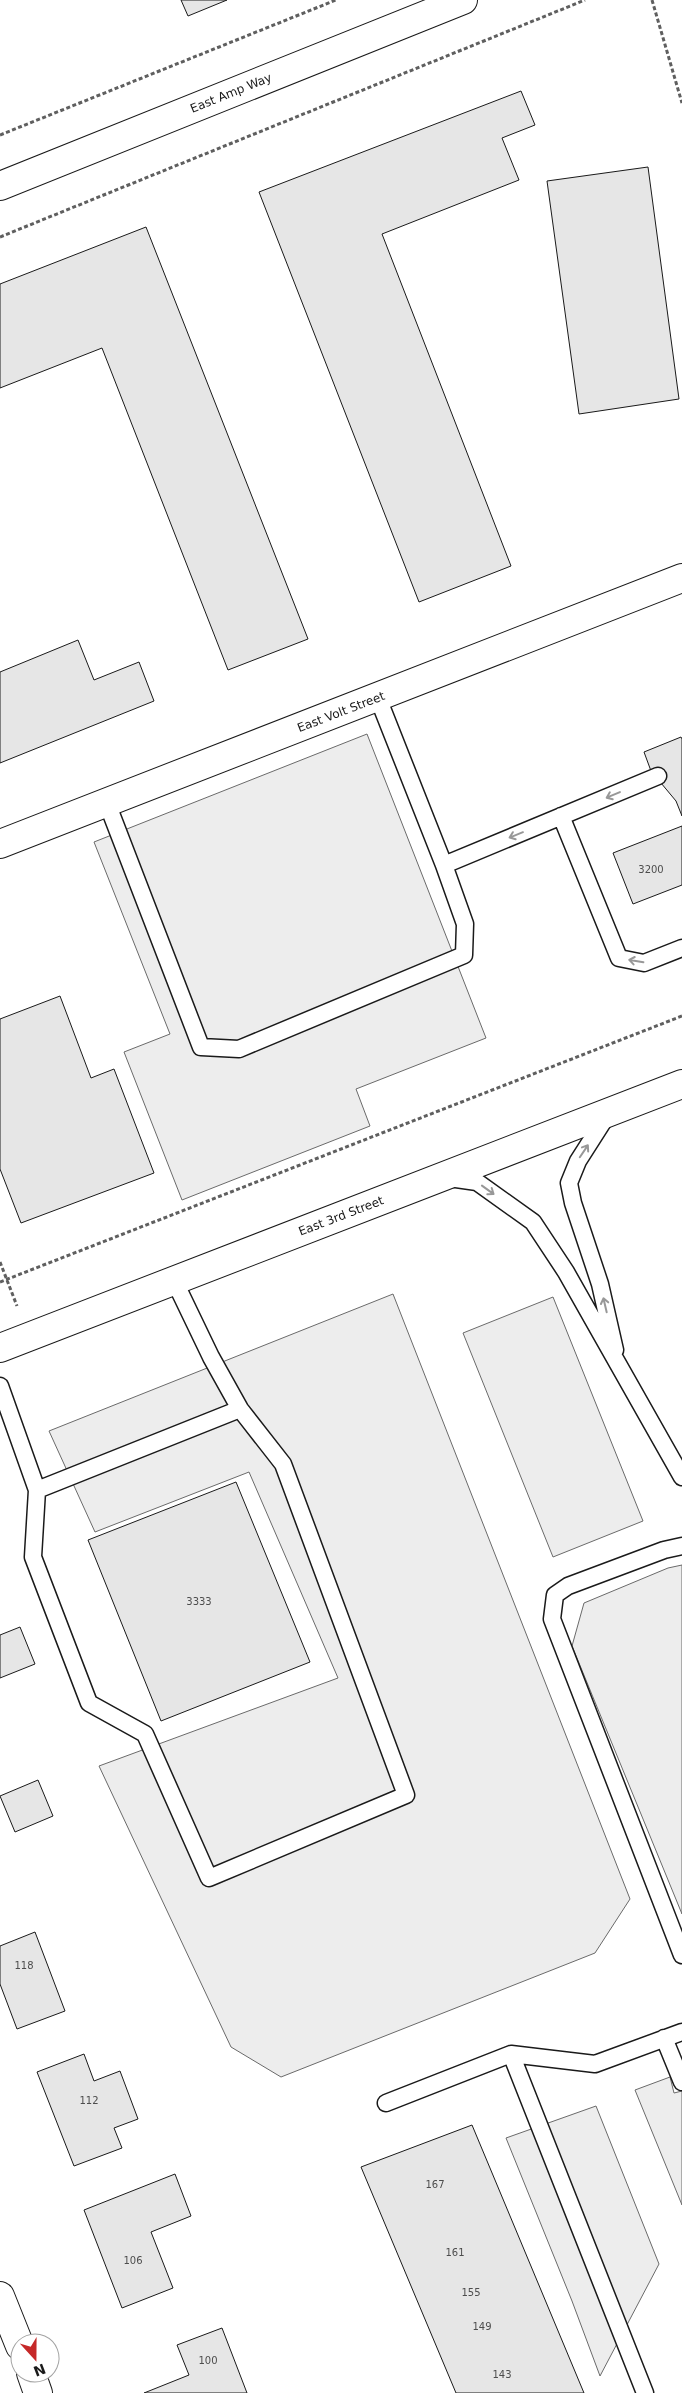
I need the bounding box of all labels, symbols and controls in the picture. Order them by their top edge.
street label: East Amp Way [188,70,274,116]
street label: East Volt Street [295,689,387,735]
one-way arrow [606,791,621,800]
one-way arrow [509,831,524,840]
house number: 3200 [638,864,664,875]
one-way arrow [629,956,645,966]
one-way arrow [579,1144,589,1158]
one-way arrow [481,1184,494,1195]
street label: East 3rd Street [296,1193,386,1239]
one-way arrow [600,1297,609,1313]
house number: 3333 [186,1596,212,1607]
house number: 118 [14,1960,34,1971]
house number: 112 [79,2095,99,2106]
house number: 167 [425,2179,445,2190]
house number: 161 [445,2247,465,2258]
house number: 106 [123,2255,143,2266]
house number: 155 [461,2287,481,2298]
house number: 149 [472,2321,492,2332]
north arrow [10,2333,60,2383]
house number: 100 [198,2355,218,2366]
text: N [31,2361,48,2380]
house number: 143 [492,2369,512,2380]

